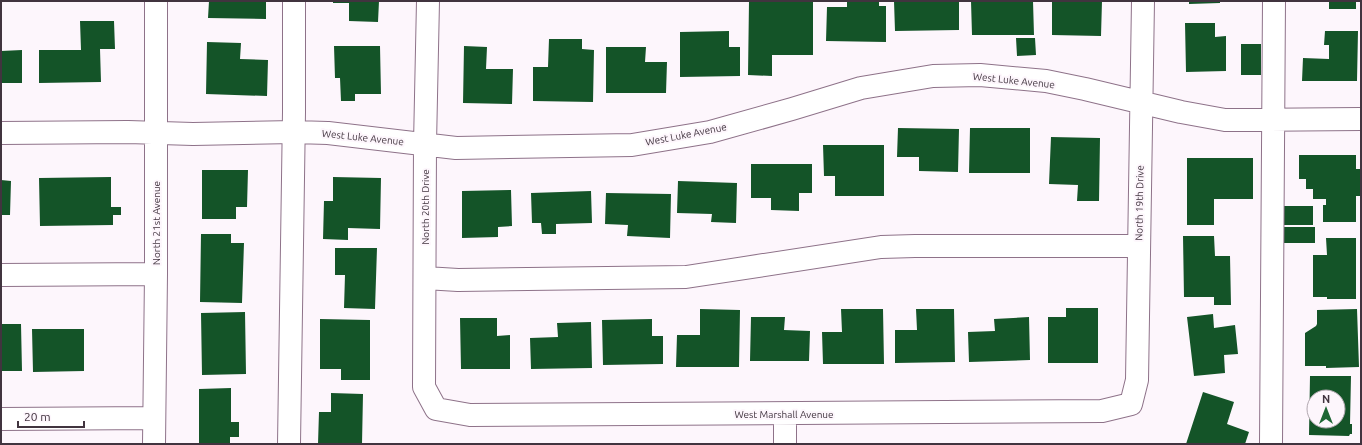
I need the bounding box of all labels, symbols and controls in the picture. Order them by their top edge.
street label: West Luke Avenue [972,71,1055,90]
street label: West Luke Avenue [645,121,728,148]
street label: West Luke Avenue [321,128,404,147]
street label: North 19th Drive [1133,165,1146,241]
street label: North 20th Drive [420,169,431,245]
street label: North 21st Avenue [151,181,162,265]
north arrow [1306,389,1346,429]
text: N [1322,393,1330,405]
scale bar [18,403,84,429]
street label: West Marshall Avenue [734,409,834,420]
text: 20 m [24,410,51,423]

